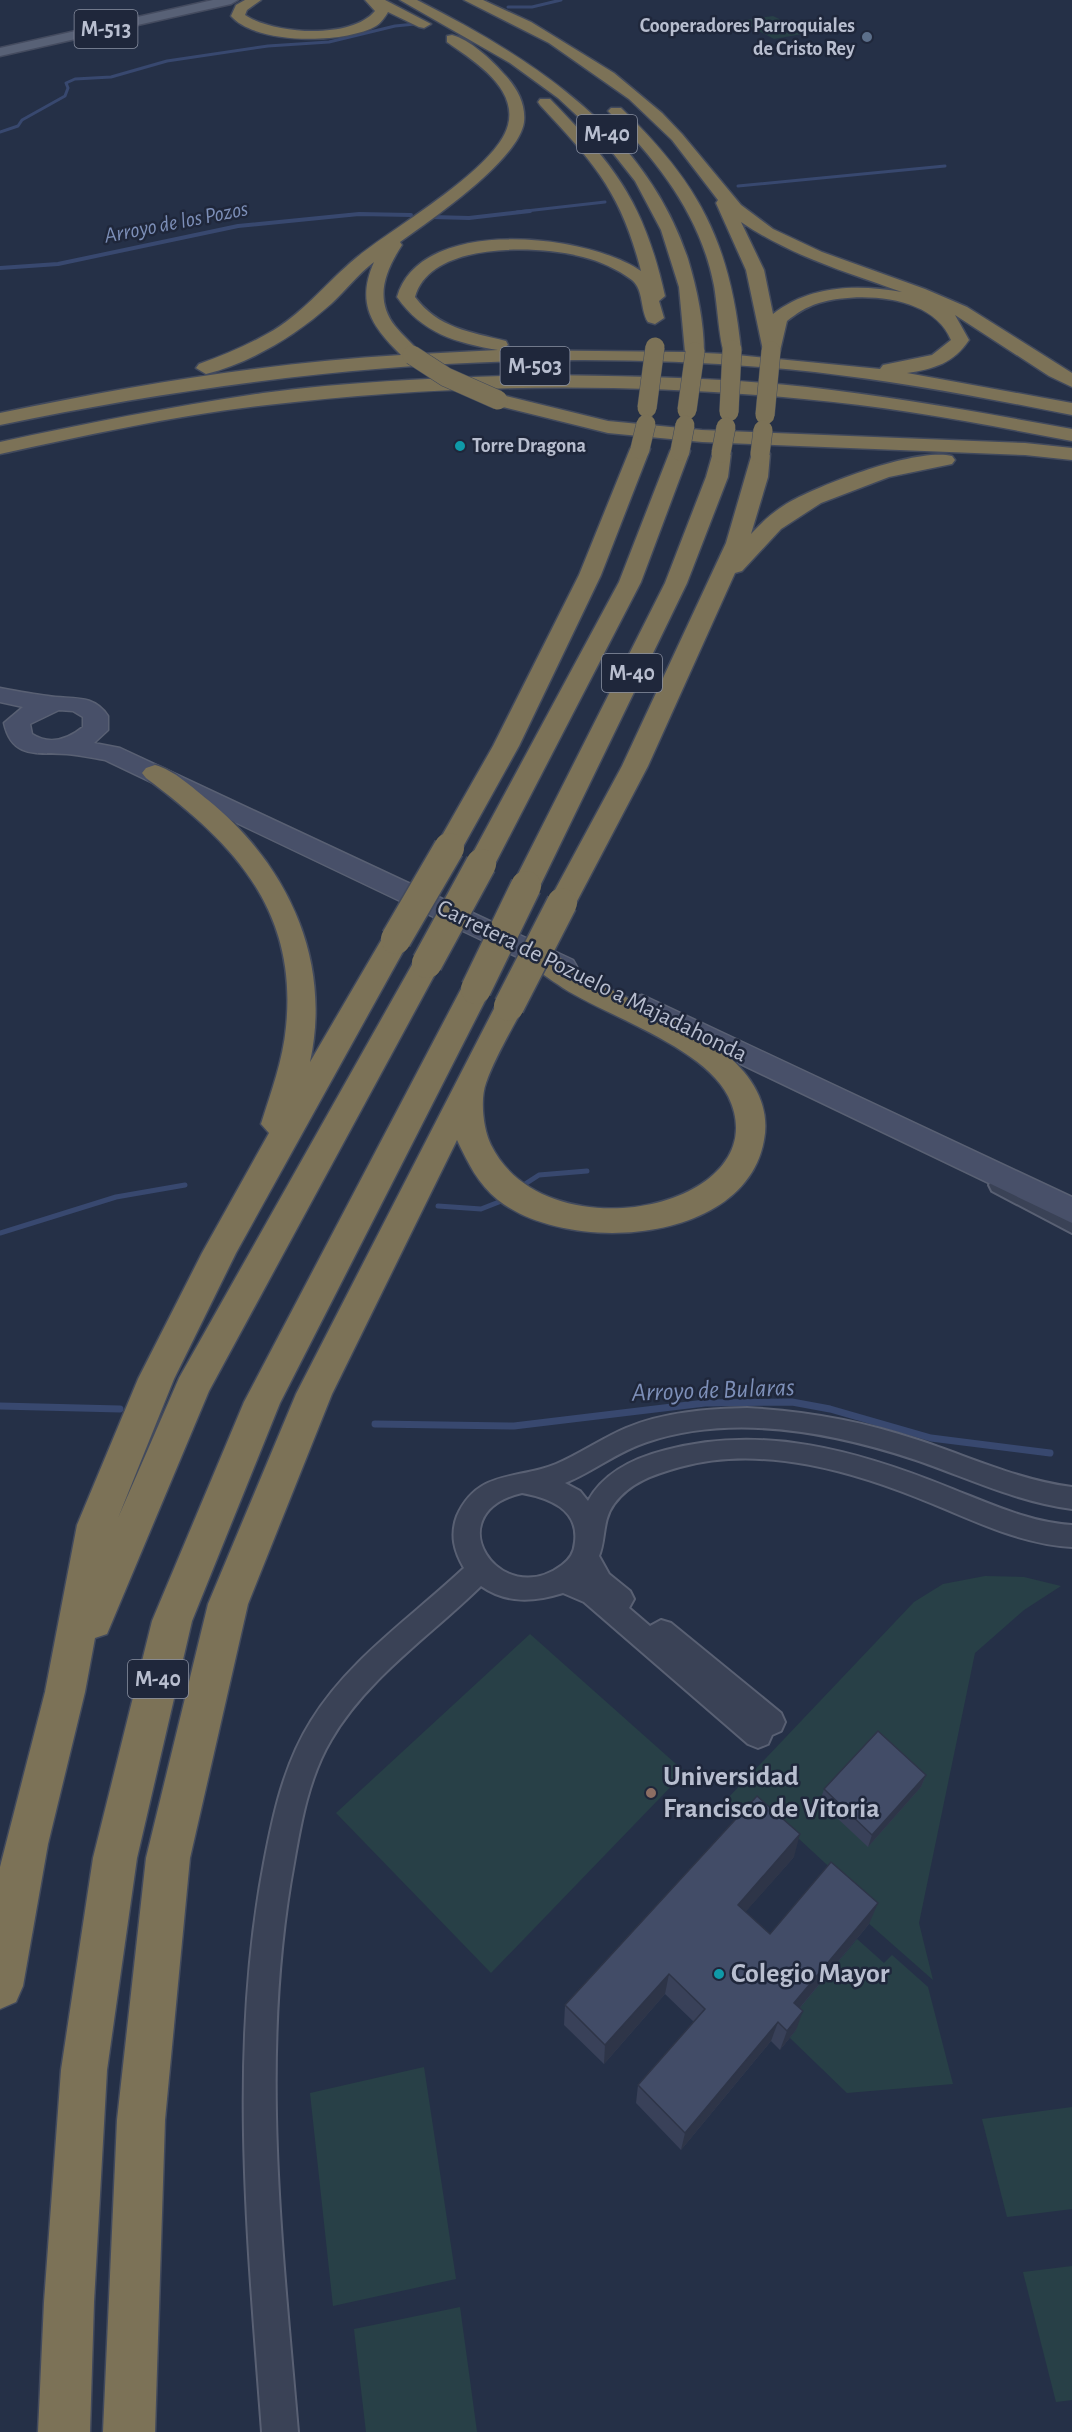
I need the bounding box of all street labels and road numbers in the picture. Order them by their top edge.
road number: M-513 [74,10,138,48]
road number: M-40 [577,115,637,153]
road number: M-503 [500,347,570,385]
road number: M-40 [602,654,662,692]
street label: Carretera de Pozuelo a Majadahonda [433,895,751,1067]
road number: M-40 [128,1660,188,1698]

